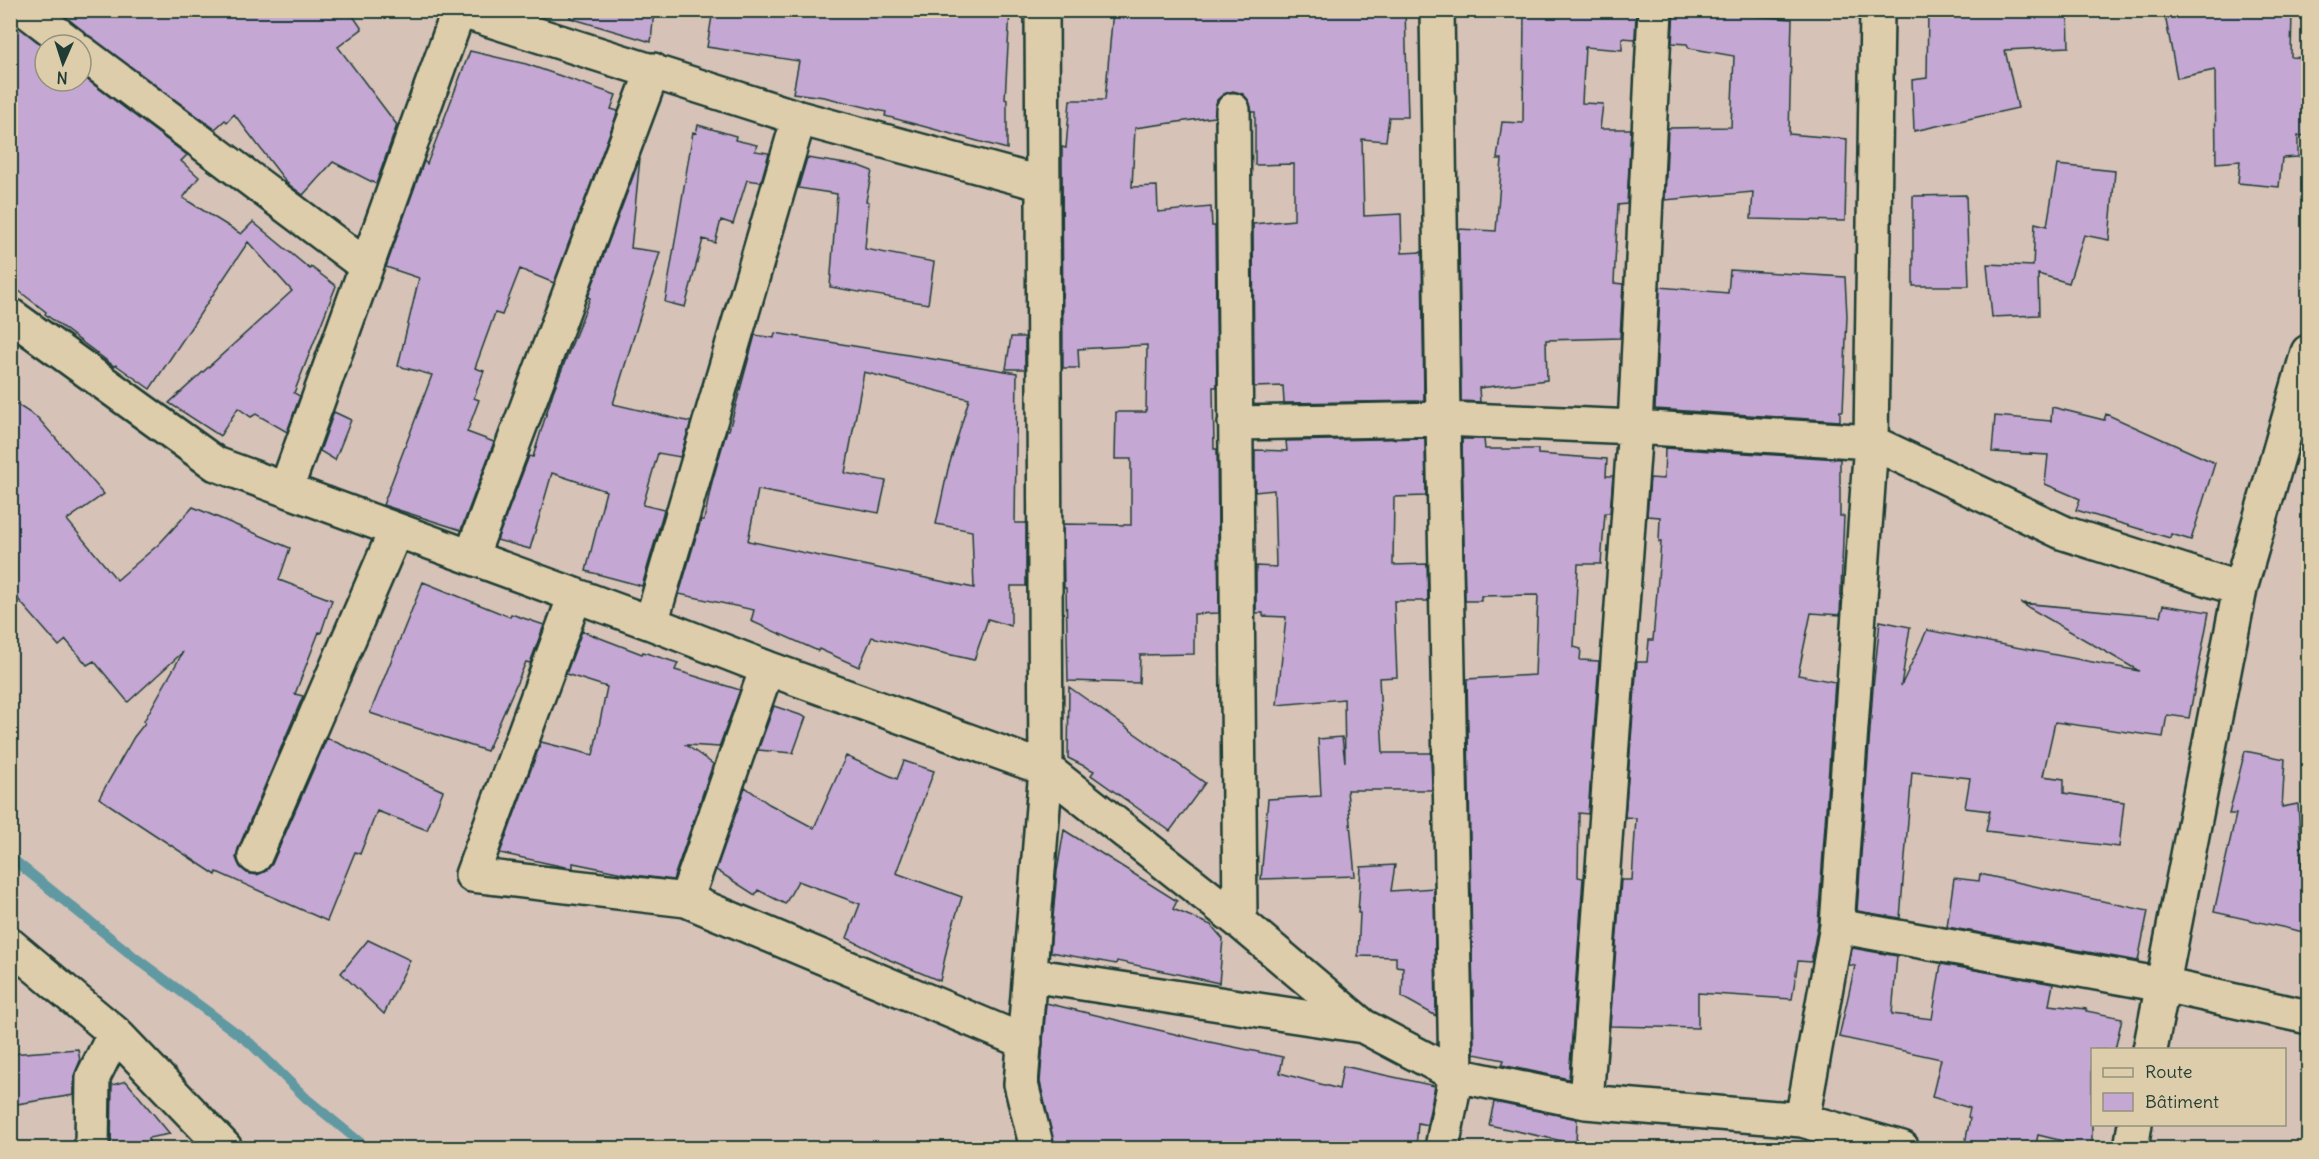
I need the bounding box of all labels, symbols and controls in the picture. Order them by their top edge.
north arrow [33,33,93,93]
text: N [56,68,68,88]
legend [2091,1048,2286,1126]
text: Route [2145,1060,2193,1083]
text: Bâtiment [2145,1090,2219,1113]

